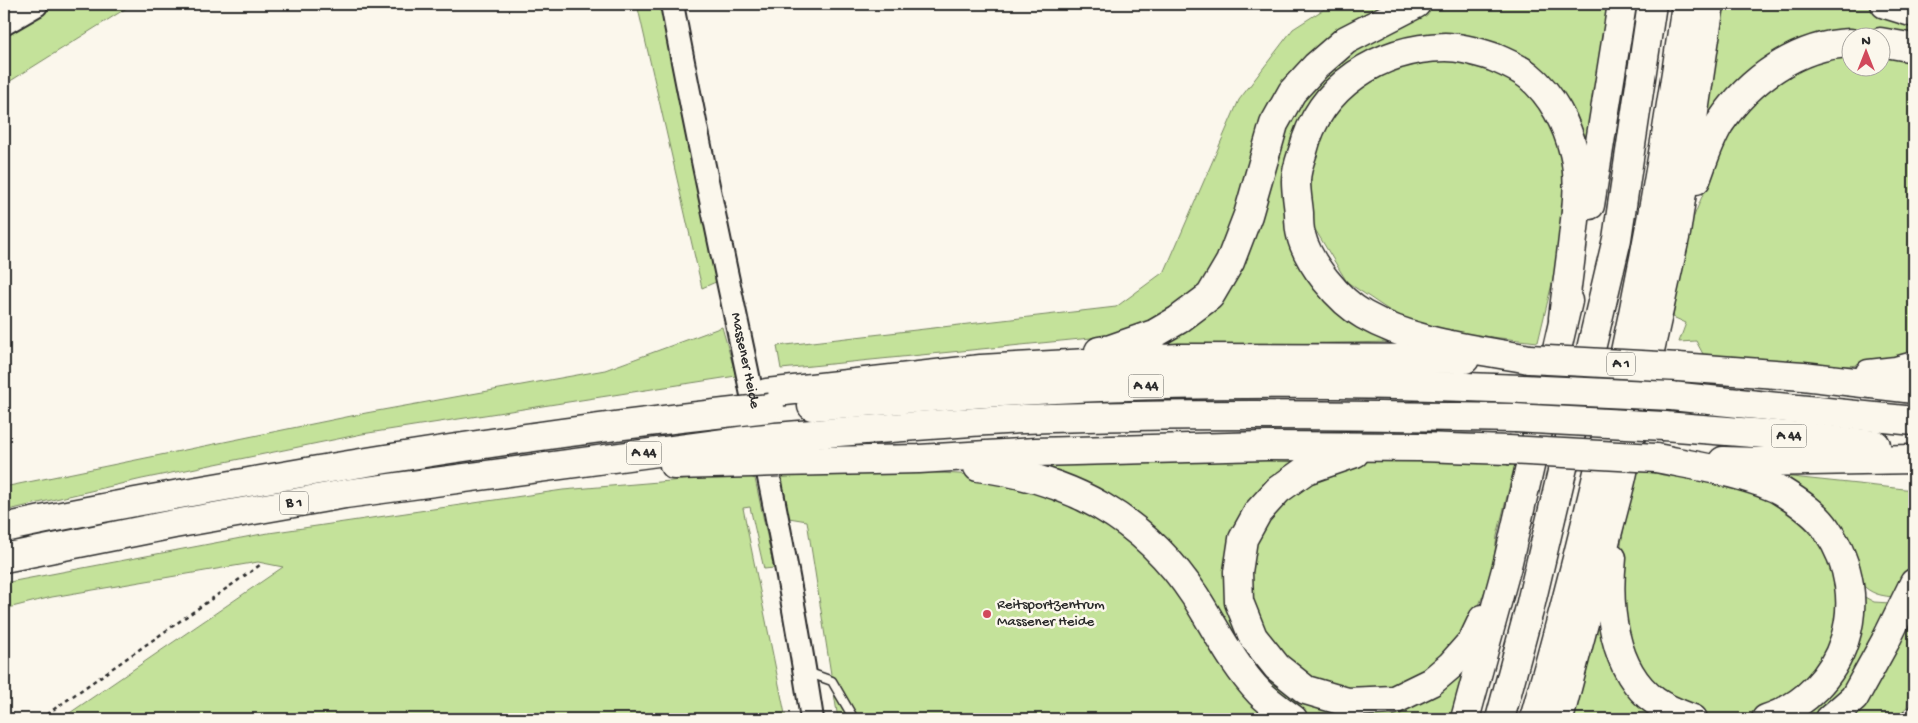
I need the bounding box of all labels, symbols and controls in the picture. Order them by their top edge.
north arrow [1840,28,1890,78]
text: N [1861,33,1871,50]
street label: Massener Heide [726,311,764,410]
road number: A 1 [1607,352,1635,376]
road number: A 44 [1128,374,1164,398]
road number: A 44 [1772,424,1806,448]
road number: A 44 [626,442,662,464]
road number: B 1 [280,492,308,514]
place label: Reitsportzentrum Massener Heide [997,596,1105,631]
marker: Reitsportzentrum Massener Heide [981,608,993,620]

